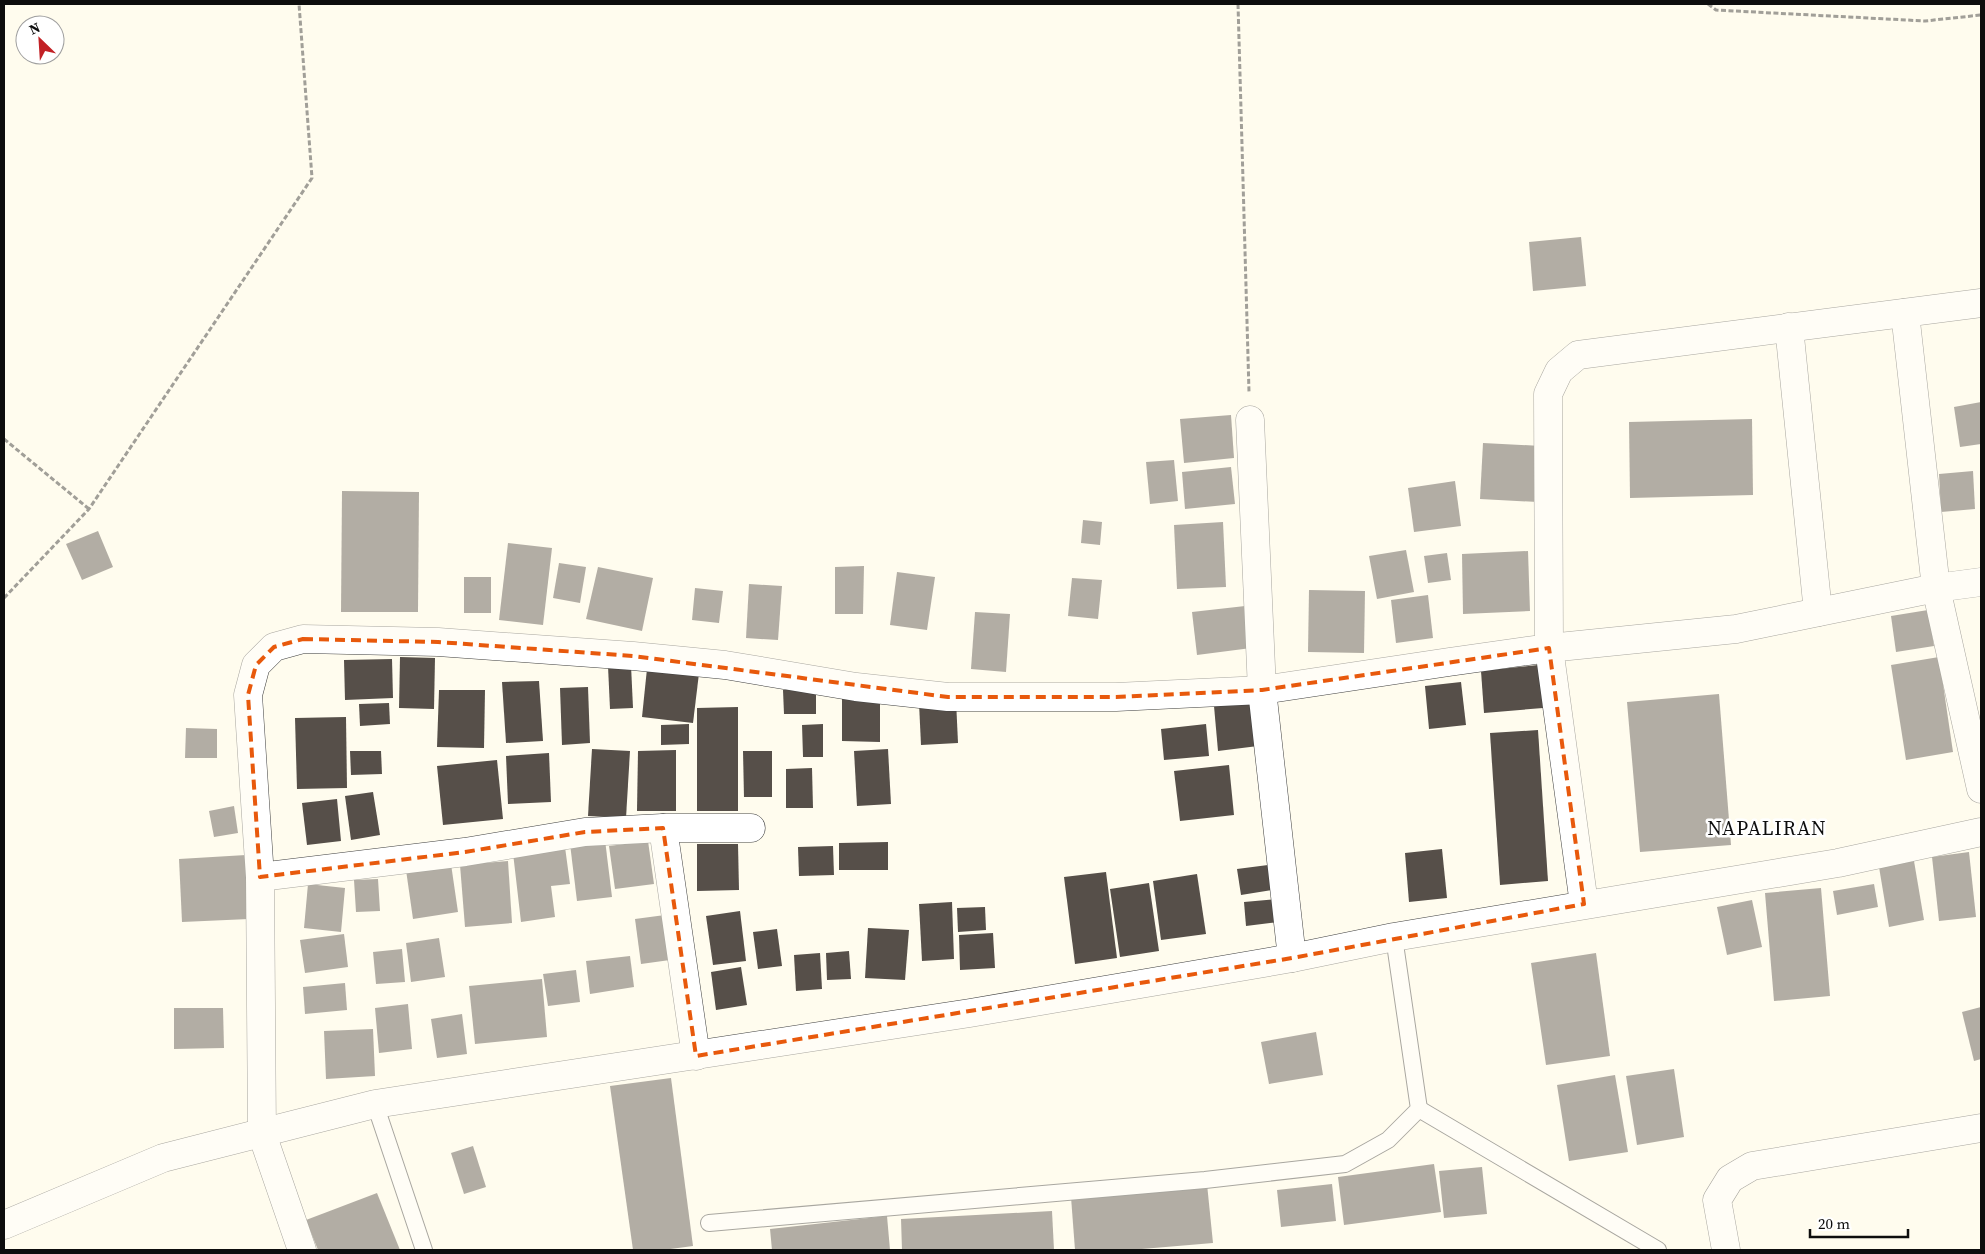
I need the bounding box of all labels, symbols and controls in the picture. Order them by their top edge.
north arrow [15,15,65,65]
text: N [26,17,43,39]
district label: NAPALIRAN [1707,814,1827,842]
scale bar [1810,1206,1908,1238]
text: 20 m [1818,1213,1850,1234]

